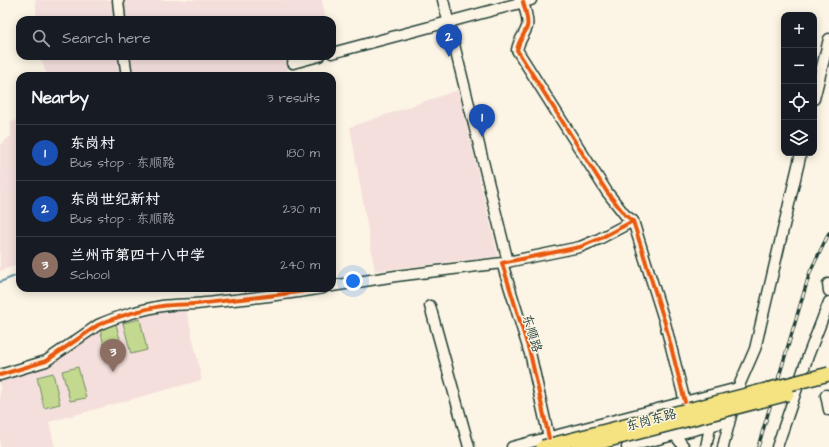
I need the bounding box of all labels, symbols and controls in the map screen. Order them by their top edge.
map controls [781,12,817,156]
button: + [781,12,817,48]
search box [16,16,336,60]
pin: 2 [436,24,462,57]
icon: search [30,27,52,49]
text: Search here [62,28,151,49]
button: − [781,48,817,84]
button: locate [781,84,817,120]
text: Nearby [32,86,89,110]
text: 3 results [267,89,320,107]
pin: 1 [469,104,495,137]
button: layers [781,120,817,156]
text: 东岗村 [70,133,115,154]
text: 1 [44,144,46,162]
text: 180 m [286,144,320,162]
text: Bus stop · 东顺路 [70,154,175,172]
text: 东岗世纪新村 [70,189,160,210]
text: 2 [41,200,49,218]
text: 230 m [282,200,320,218]
text: Bus stop · 东顺路 [70,210,175,228]
text: 兰州市第四十八中学 [70,245,205,266]
text: 3 [42,256,48,274]
text: 240 m [280,256,320,274]
text: School [70,266,110,284]
your location [343,271,363,291]
street label: 东顺路 [518,312,546,355]
pin: 3 [100,339,126,372]
street label: 东岗东路 [624,405,679,435]

